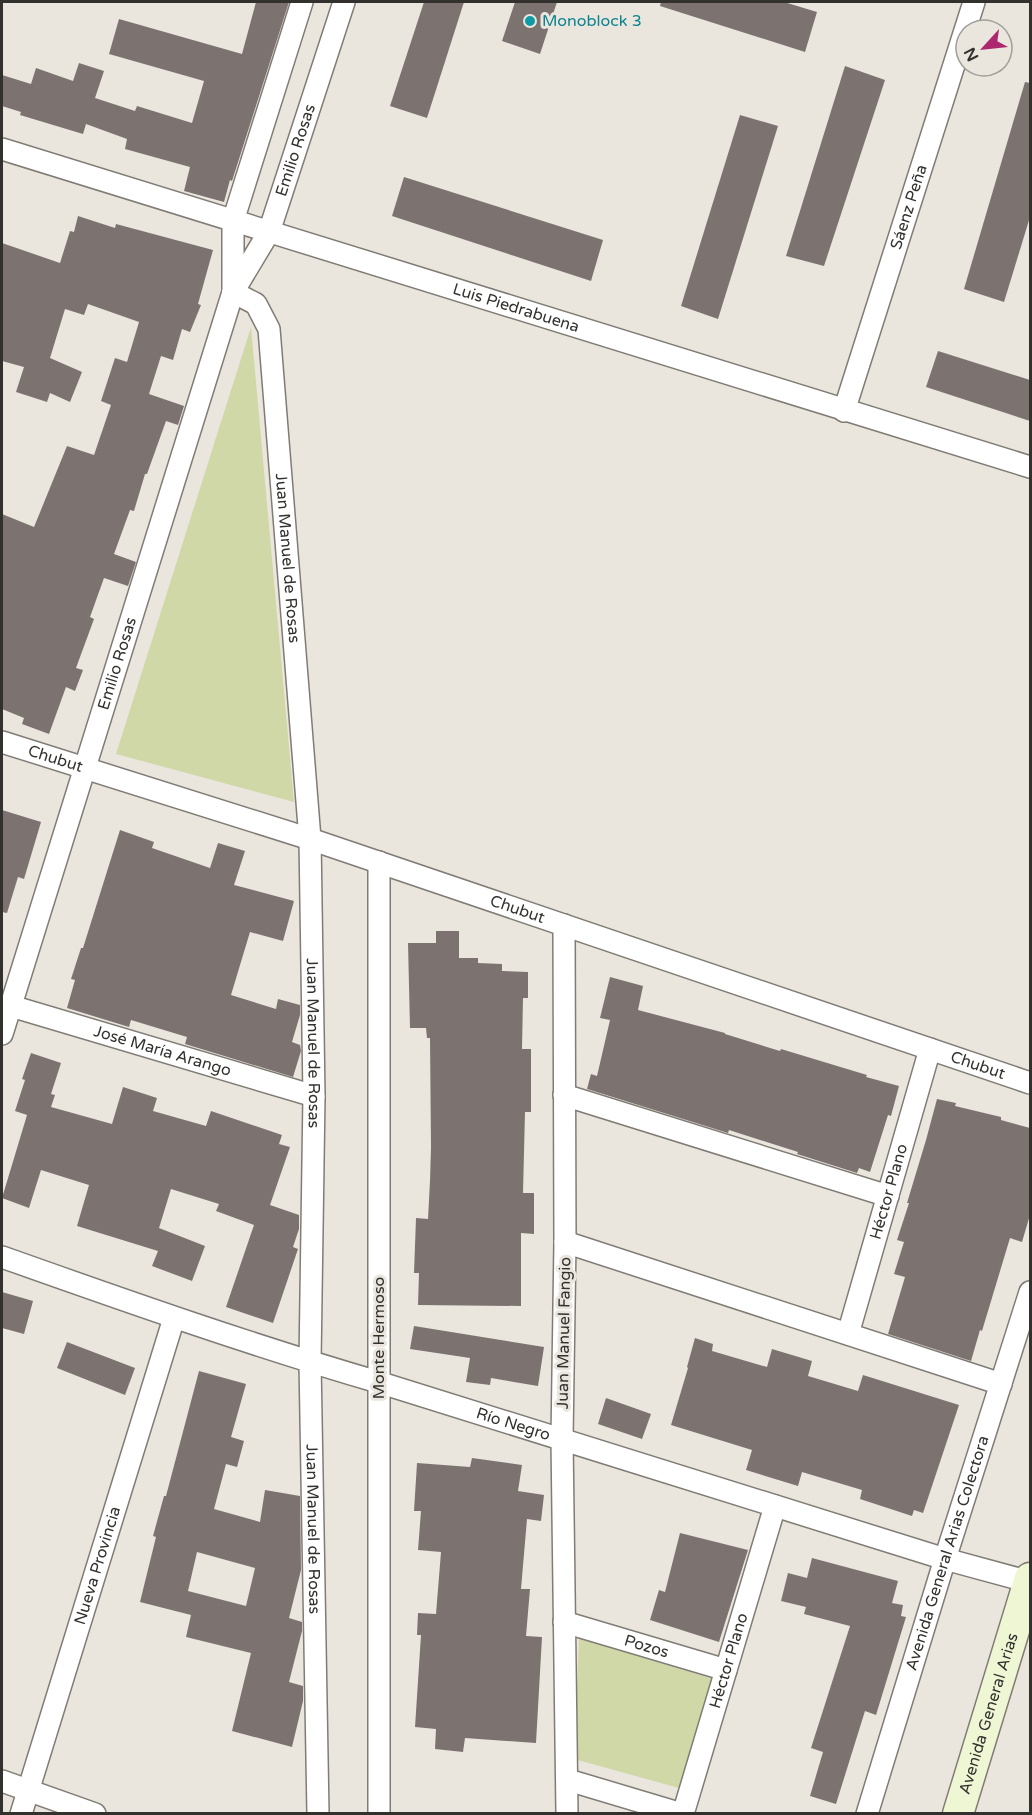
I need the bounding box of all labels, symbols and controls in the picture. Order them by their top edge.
place label: Monoblock 3 [542,11,642,31]
marker: Monoblock 3 [523,14,537,28]
north arrow [954,18,1014,78]
text: N [960,44,983,65]
street label: Emilio Rosas [271,102,320,199]
street label: Sáenz Peña [886,162,932,252]
street label: Luis Piedrabuena [450,279,582,337]
street label: Juan Manuel de Rosas [271,473,304,644]
street label: Emilio Rosas [93,615,141,712]
street label: Chubut [25,741,85,777]
street label: Chubut [488,891,547,928]
street label: Juan Manuel de Rosas [302,958,324,1128]
street label: José María Arango [91,1021,234,1081]
street label: Chubut [948,1047,1008,1084]
street label: Héctor Plano [866,1142,912,1242]
street label: Juan Manuel Fangio [553,1257,575,1409]
street label: Monte Hermoso [369,1277,389,1399]
street label: Río Negro [474,1403,553,1445]
street label: Avenida General Arias Colectora [901,1433,994,1673]
street label: Juan Manuel de Rosas [301,1444,324,1614]
street label: Nueva Provincia [70,1504,125,1627]
street label: Héctor Plano [705,1611,752,1711]
street label: Pozos [622,1630,671,1663]
street label: Avenida General Arias [955,1630,1023,1797]

